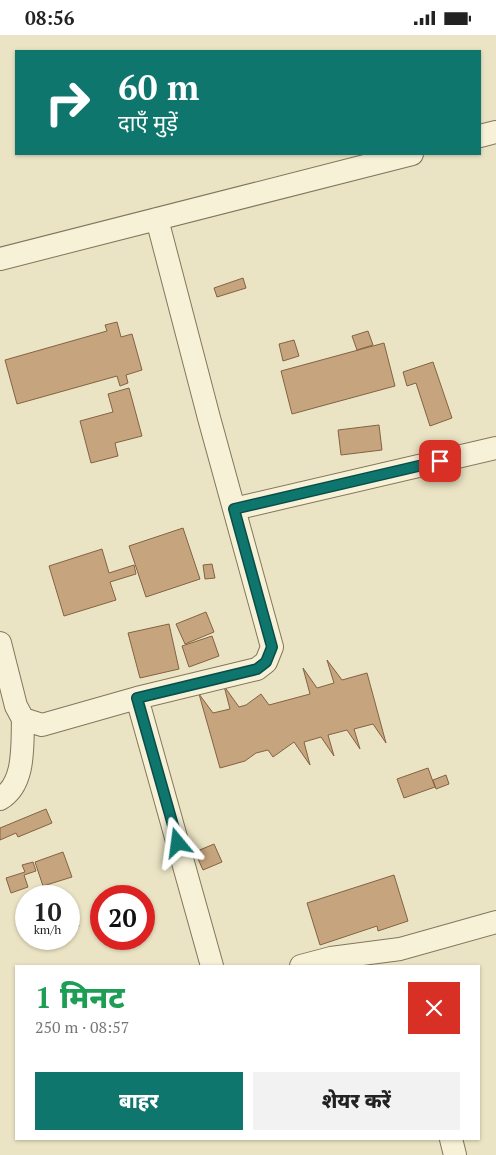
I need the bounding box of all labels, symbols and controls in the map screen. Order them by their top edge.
text: 08:56 [25,5,74,30]
text: 60 m [118,64,199,110]
icon: right [35,70,100,135]
text: दाएँ मुड़ें [118,108,178,137]
pin [419,440,461,482]
icon: arrive [426,447,454,475]
position arrow [151,816,203,868]
speed limit sign: 20 [90,885,155,950]
text: 10 [33,895,62,928]
text: km/h [34,922,61,937]
text: 1 मिनट [35,977,125,1017]
button: close [408,982,460,1034]
text: 250 m · 08:57 [35,1016,129,1038]
button: बाहर [35,1072,243,1130]
button: शेयर करें [253,1072,460,1130]

